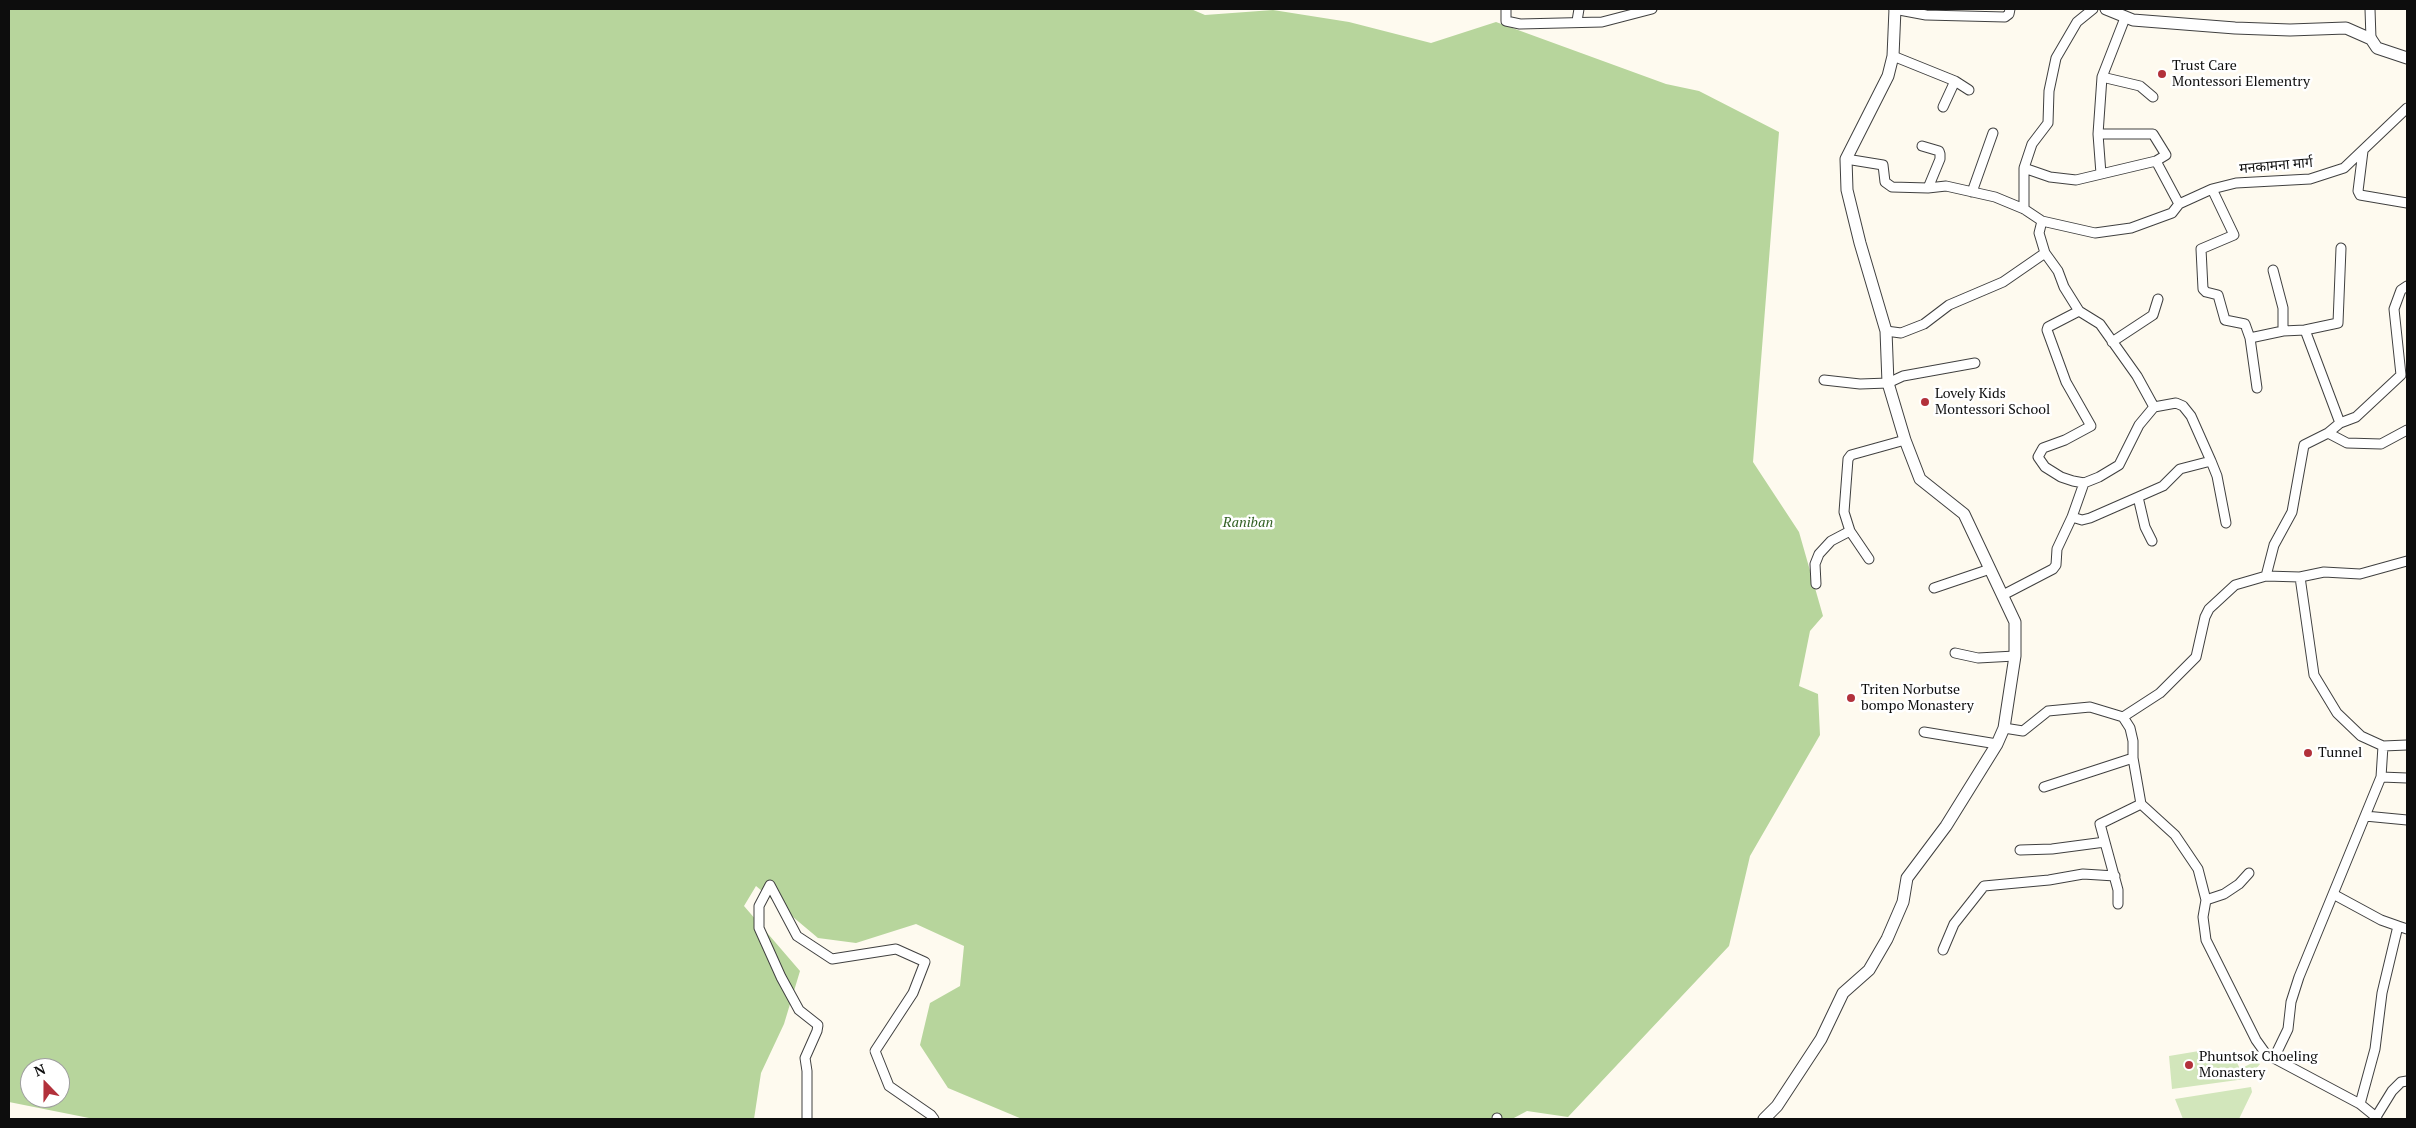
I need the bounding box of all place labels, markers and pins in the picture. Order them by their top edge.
place label: Trust Care Montessori Elementry [2172,58,2310,90]
marker: Trust Care Montessori Elementry [2156,68,2168,80]
place label: Lovely Kids Montessori School [1935,386,2050,418]
marker: Lovely Kids Montessori School [1919,396,1931,408]
place label: Triten Norbutse bompo Monastery [1861,682,1974,714]
marker: Triten Norbutse bompo Monastery [1845,692,1857,704]
place label: Tunnel [2318,745,2362,761]
marker: Tunnel [2302,747,2314,759]
place label: Phuntsok Choeling Monastery [2199,1049,2318,1082]
marker: Phuntsok Choeling Monastery [2183,1059,2195,1071]

